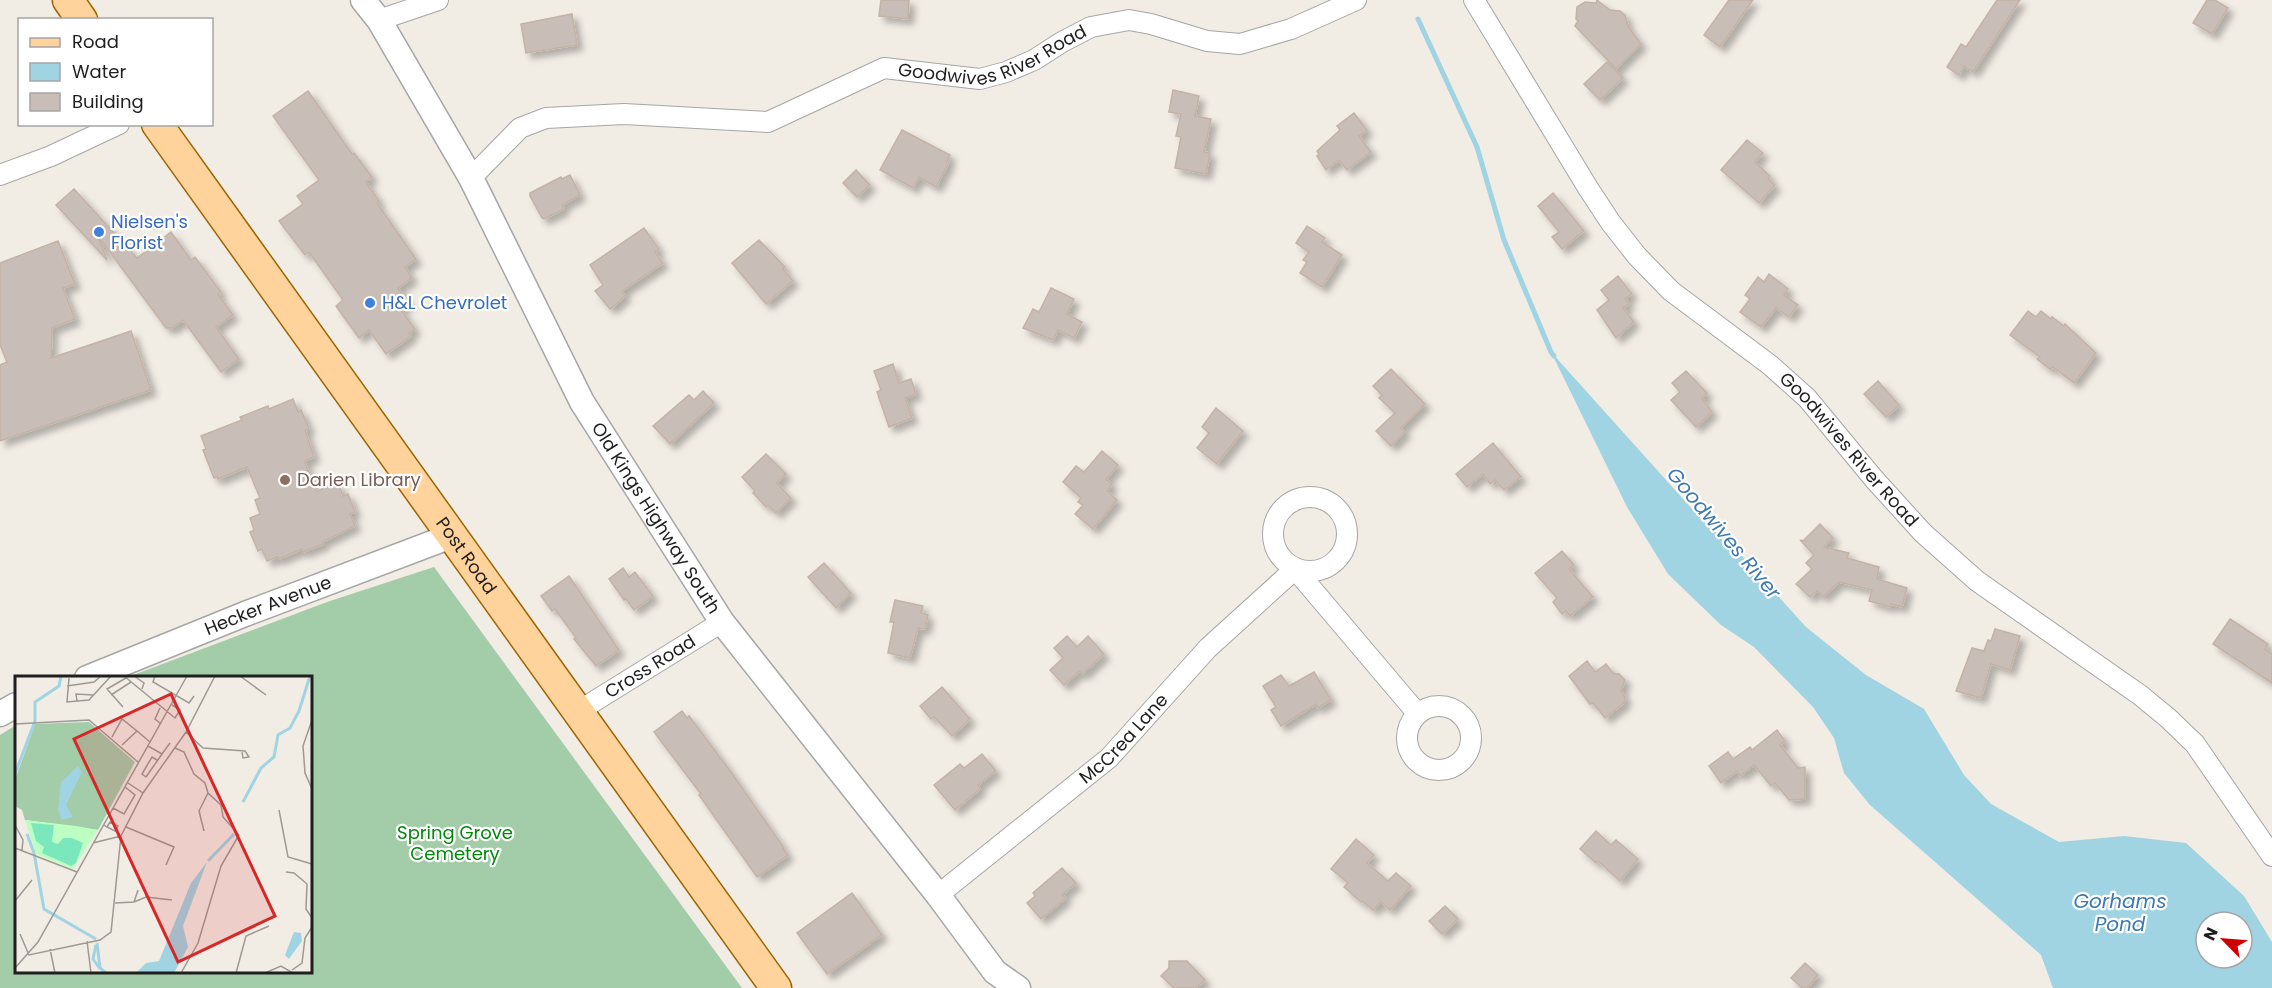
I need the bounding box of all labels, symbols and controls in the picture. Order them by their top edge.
legend [18,18,213,126]
street label: Goodwives River Road [897,18,1091,92]
text: Road [72,29,119,54]
text: Water [72,59,126,84]
text: Building [72,89,144,114]
place label: Nielsen's Florist [111,209,188,255]
marker: Nielsen's Florist [92,225,106,239]
place label: H&L Chevrolet [382,290,507,315]
marker: H&L Chevrolet [363,296,377,310]
street label: Goodwives River Road [1774,366,1924,532]
street label: Old Kings Highway South [586,417,727,619]
water label: Goodwives River [1661,461,1788,605]
place label: Darien Library [297,467,421,492]
marker: Darien Library [278,473,292,487]
street label: Post Road [430,512,503,599]
street label: Hecker Avenue [201,569,335,641]
street label: Cross Road [600,629,700,704]
inset map [15,676,312,973]
street label: McCrea Lane [1074,688,1173,789]
park label: Spring Grove Cemetery [397,820,513,866]
water label: Gorhams Pond [2073,887,2167,938]
north arrow [2194,910,2254,970]
text: N [2198,924,2224,944]

